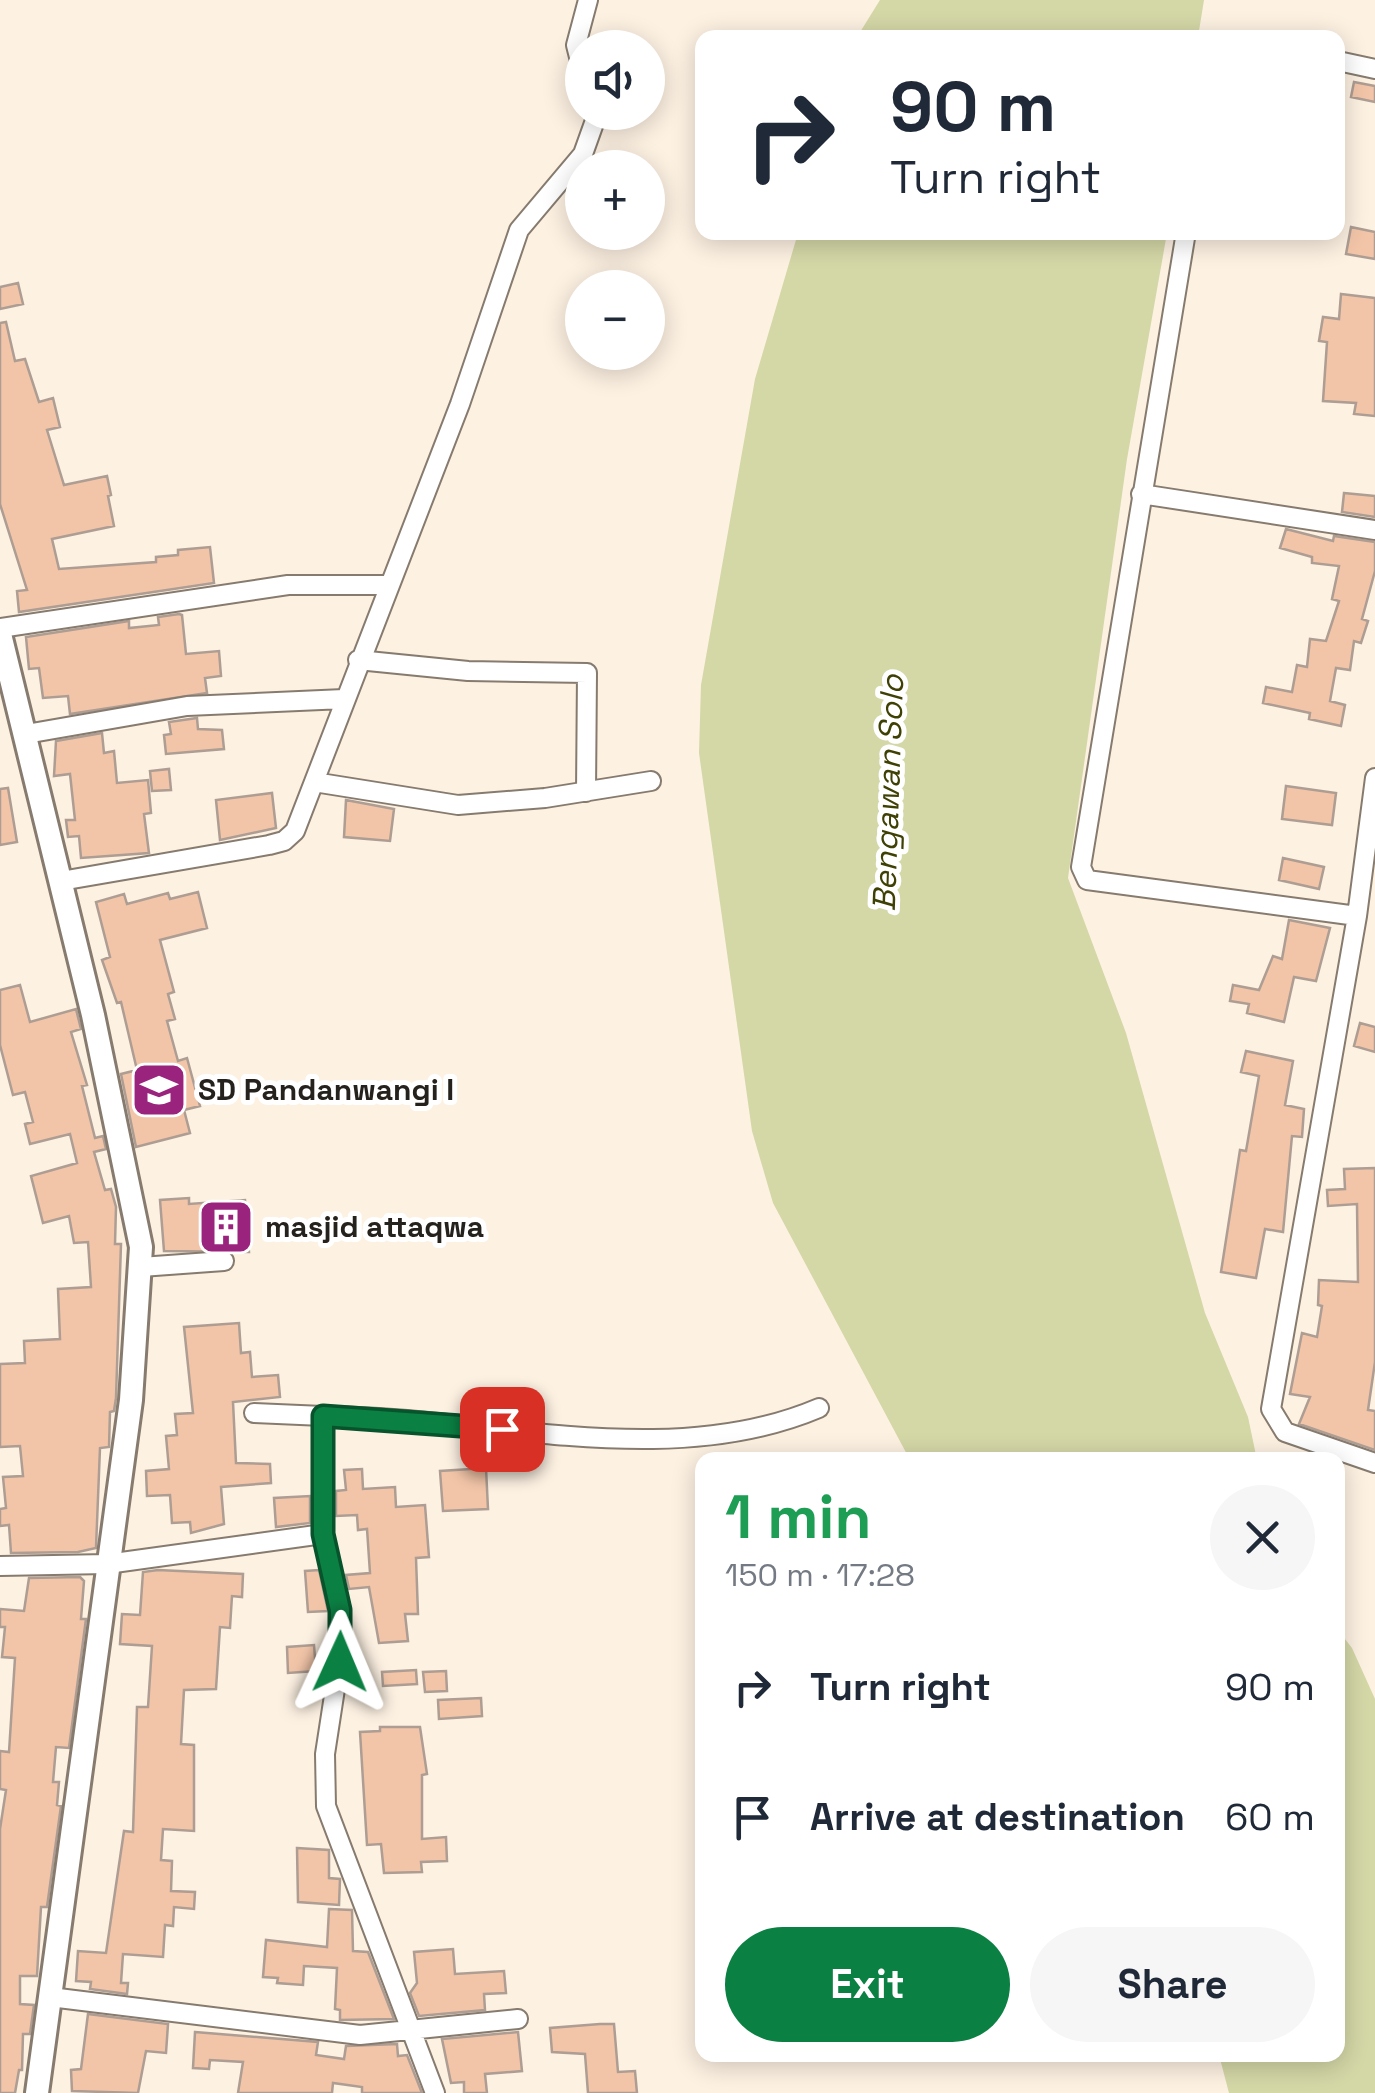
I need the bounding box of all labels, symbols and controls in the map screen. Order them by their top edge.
map controls [565,30,665,370]
button: sound [565,30,665,130]
text: 90 m [890,62,1056,151]
icon: right [725,70,855,200]
text: Turn right [890,149,1101,206]
button: + [565,150,665,250]
button: − [565,270,665,370]
water label: Bengawan Solo [864,673,912,912]
school or university icon: SD Pandanwangi I [129,1060,189,1120]
place label: SD Pandanwangi I [198,1070,454,1109]
building icon: masjid attaqwa [196,1197,256,1257]
place label: masjid attaqwa [265,1207,484,1246]
pin [460,1387,545,1472]
icon: arrive [475,1402,530,1457]
text: 1 min [725,1479,872,1556]
button: close [1210,1485,1315,1590]
text: 150 m · 17:28 [725,1555,915,1595]
position arrow [288,1610,392,1714]
icon: right [725,1660,780,1715]
text: Turn right [810,1663,991,1711]
text: 90 m [1225,1663,1315,1711]
icon: arrive [725,1790,780,1845]
text: Arrive at destination [810,1793,1185,1841]
text: 60 m [1225,1793,1315,1841]
button: Exit [725,1927,1010,2042]
button: Share [1030,1927,1315,2042]

